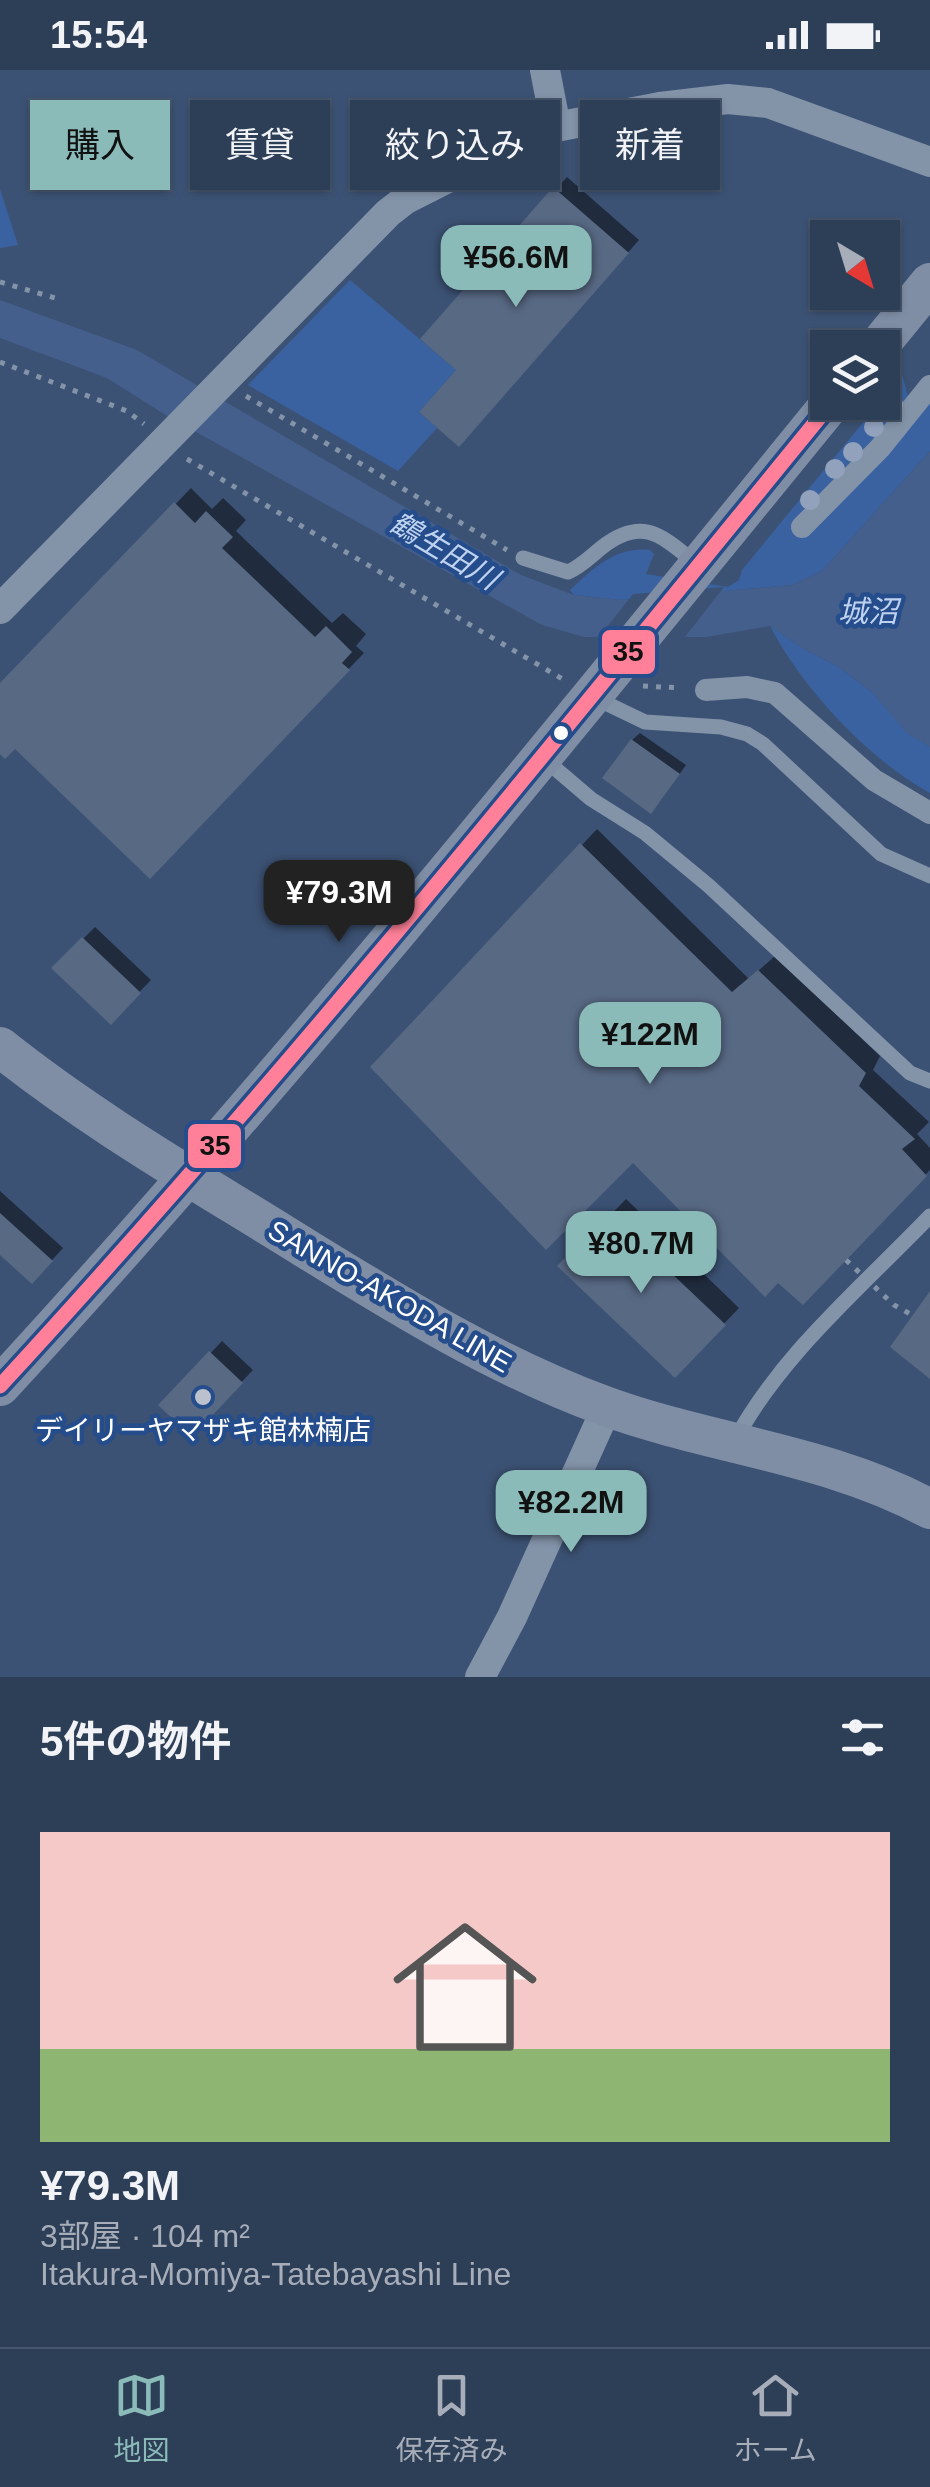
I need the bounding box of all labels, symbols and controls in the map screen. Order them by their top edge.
text: 15:54 [50,14,147,56]
chip: 購入 [30,100,170,190]
chip: 賃貸 [190,100,330,190]
chip: 絞り込み [350,100,560,190]
chip: 新着 [580,100,720,190]
north arrow [810,220,900,310]
map controls [810,220,900,420]
pin: ¥56.6M [435,225,597,310]
text: ¥56.6M [463,239,569,275]
button: layers [810,330,900,420]
water label: 鶴生田川 [384,506,507,597]
water label: 城沼 [838,595,902,628]
line badge: 35 [600,628,657,676]
text: 35 [612,636,644,667]
unlabelled marker [551,723,571,743]
pin: ¥79.3M [258,860,420,945]
text: ¥79.3M [286,874,392,910]
pin: ¥122M [580,1002,720,1087]
text: ¥122M [601,1016,699,1052]
line badge: 35 [186,1122,243,1170]
text: 35 [199,1130,231,1161]
pin: ¥80.7M [560,1211,722,1296]
street label: SANNO-AKODA LINE [263,1214,517,1379]
text: ¥80.7M [588,1225,694,1261]
marker: デイリーヤマザキ館林楠店 [192,1386,214,1408]
place label: デイリーヤマザキ館林楠店 [35,1415,371,1446]
pin: ¥82.2M [490,1470,652,1555]
text: ¥82.2M [518,1484,624,1520]
icon: filters [835,1710,890,1765]
text: 5件の物件 [40,1718,231,1765]
icon: home [375,1897,555,2077]
text: ¥79.3M [40,2162,180,2209]
text: 3部屋 · 104 m² [40,2218,250,2254]
text: Itakura-Momiya-Tatebayashi Line [40,2256,511,2292]
tab: 地図 [113,2368,169,2468]
tab: 保存済み [395,2368,507,2468]
tab: ホーム [734,2368,817,2468]

